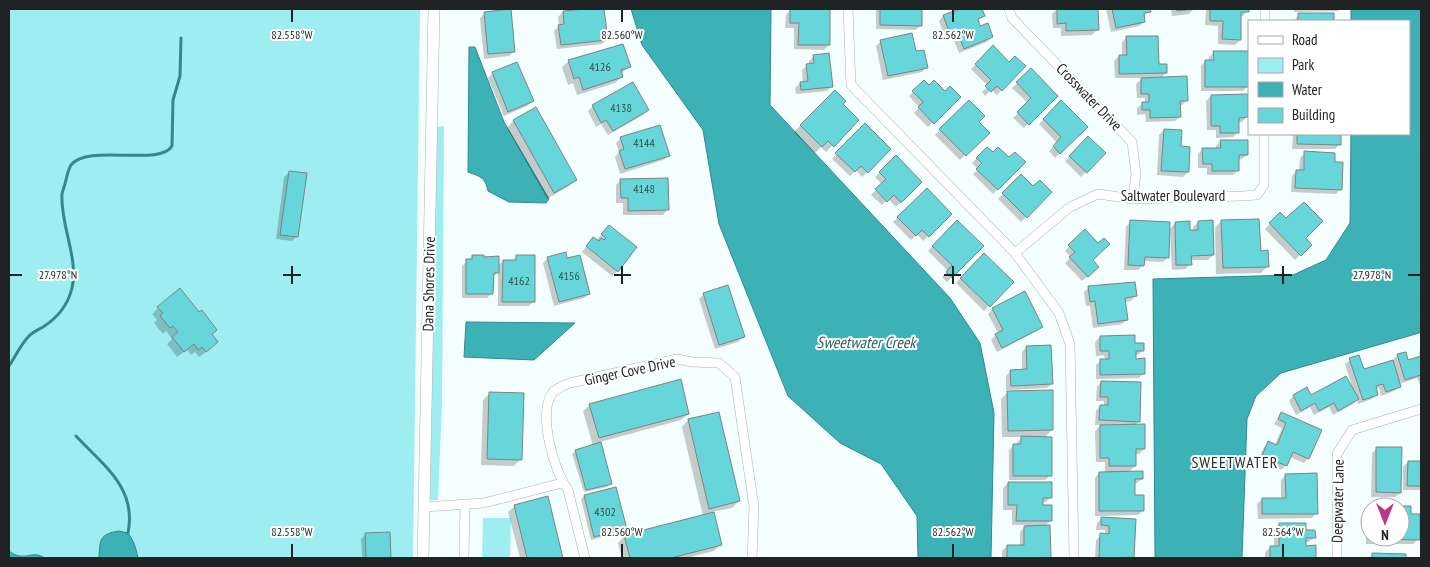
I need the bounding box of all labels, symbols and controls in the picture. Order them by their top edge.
legend [1248,20,1410,135]
text: 82.558°W [271,27,313,42]
text: 82.560°W [601,27,643,42]
text: 82.562°W [932,27,974,42]
text: Road [1292,30,1318,49]
text: Park [1292,55,1314,74]
house number: 4126 [589,59,611,74]
street label: Crosswater Drive [1052,59,1126,135]
text: Water [1292,80,1323,99]
house number: 4138 [610,100,632,115]
text: Building [1292,105,1335,124]
house number: 4144 [633,135,655,150]
house number: 4148 [633,181,655,196]
street label: Saltwater Boulevard [1121,186,1225,205]
street label: Dana Shores Drive [418,236,439,332]
text: 27.978°N [39,267,77,282]
text: 27.978°N [1353,267,1391,282]
house number: 4156 [558,268,580,283]
house number: 4162 [508,273,530,288]
water label: Sweetwater Creek [817,332,917,352]
street label: Ginger Cove Drive [583,352,677,389]
district label: SWEETWATER [1191,452,1279,472]
street label: Deepwater Lane [1327,459,1348,543]
north arrow [1360,497,1410,547]
house number: 4302 [594,504,616,519]
text: 82.558°W [271,524,313,539]
text: 82.560°W [601,524,643,539]
text: 82.562°W [932,524,974,539]
text: 82.564°W [1262,524,1304,539]
text: N [1381,526,1389,544]

